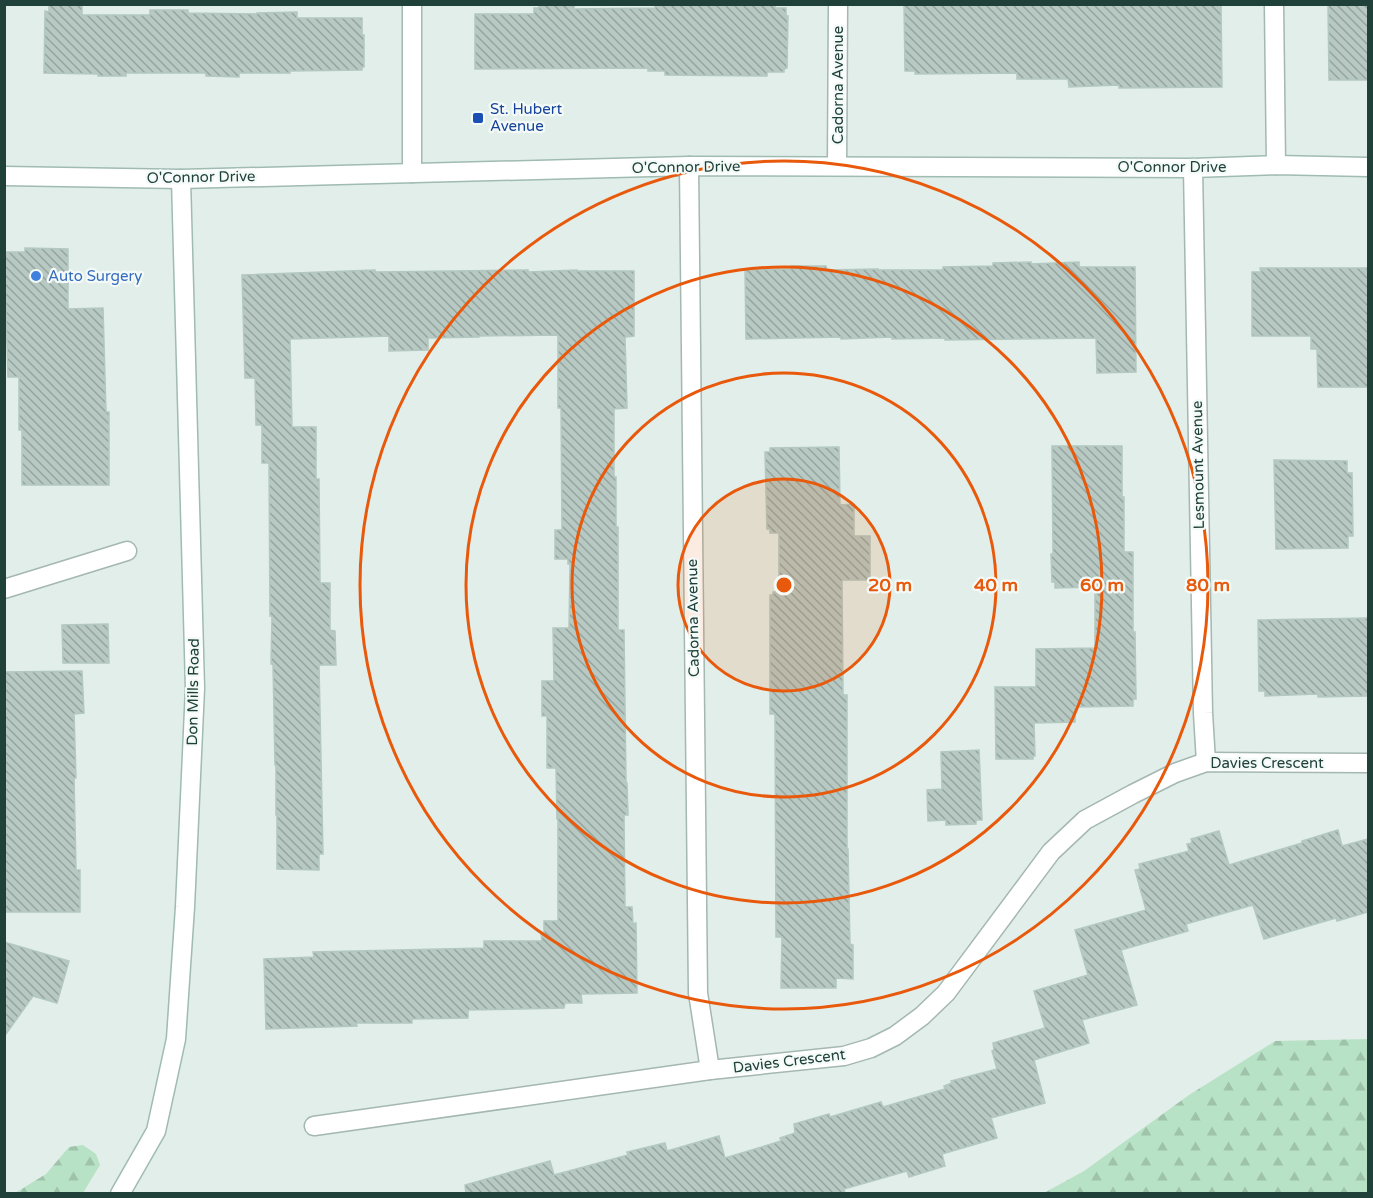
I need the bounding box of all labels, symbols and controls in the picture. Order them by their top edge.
street label: Cadorna Avenue [829,26,847,144]
place label: St. Hubert Avenue [490,100,562,135]
marker: St. Hubert Avenue [471,111,485,125]
street label: O'Connor Drive [631,157,741,177]
street label: O'Connor Drive [1118,158,1226,176]
street label: O'Connor Drive [146,167,256,187]
place label: Auto Surgery [48,267,142,285]
marker: Auto Surgery [29,269,43,283]
street label: Lesmount Avenue [1188,401,1208,529]
street label: Cadorna Avenue [683,559,703,677]
text: 20 m [868,574,912,596]
text: 40 m [974,574,1018,596]
text: 60 m [1080,574,1124,596]
text: 80 m [1186,574,1230,596]
centre of rings [774,575,794,595]
street label: Don Mills Road [183,638,203,746]
street label: Davies Crescent [1210,754,1324,772]
street label: Davies Crescent [732,1045,847,1077]

